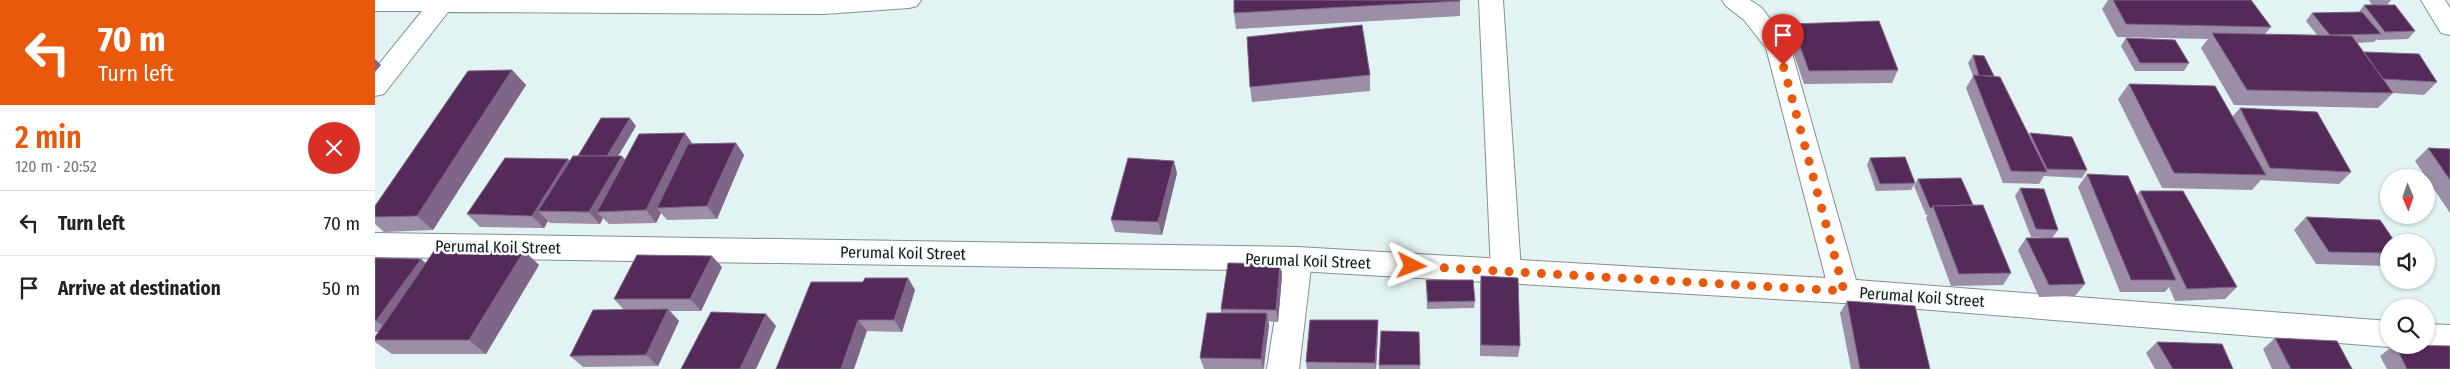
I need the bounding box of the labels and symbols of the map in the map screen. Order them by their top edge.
pin [1762,14,1804,65]
north arrow [2380,169,2435,224]
street label: Perumal Koil Street [435,236,562,258]
position arrow [1385,239,1437,291]
street label: Perumal Koil Street [840,242,967,264]
street label: Perumal Koil Street [1245,249,1372,273]
street label: Perumal Koil Street [1859,283,1986,311]

